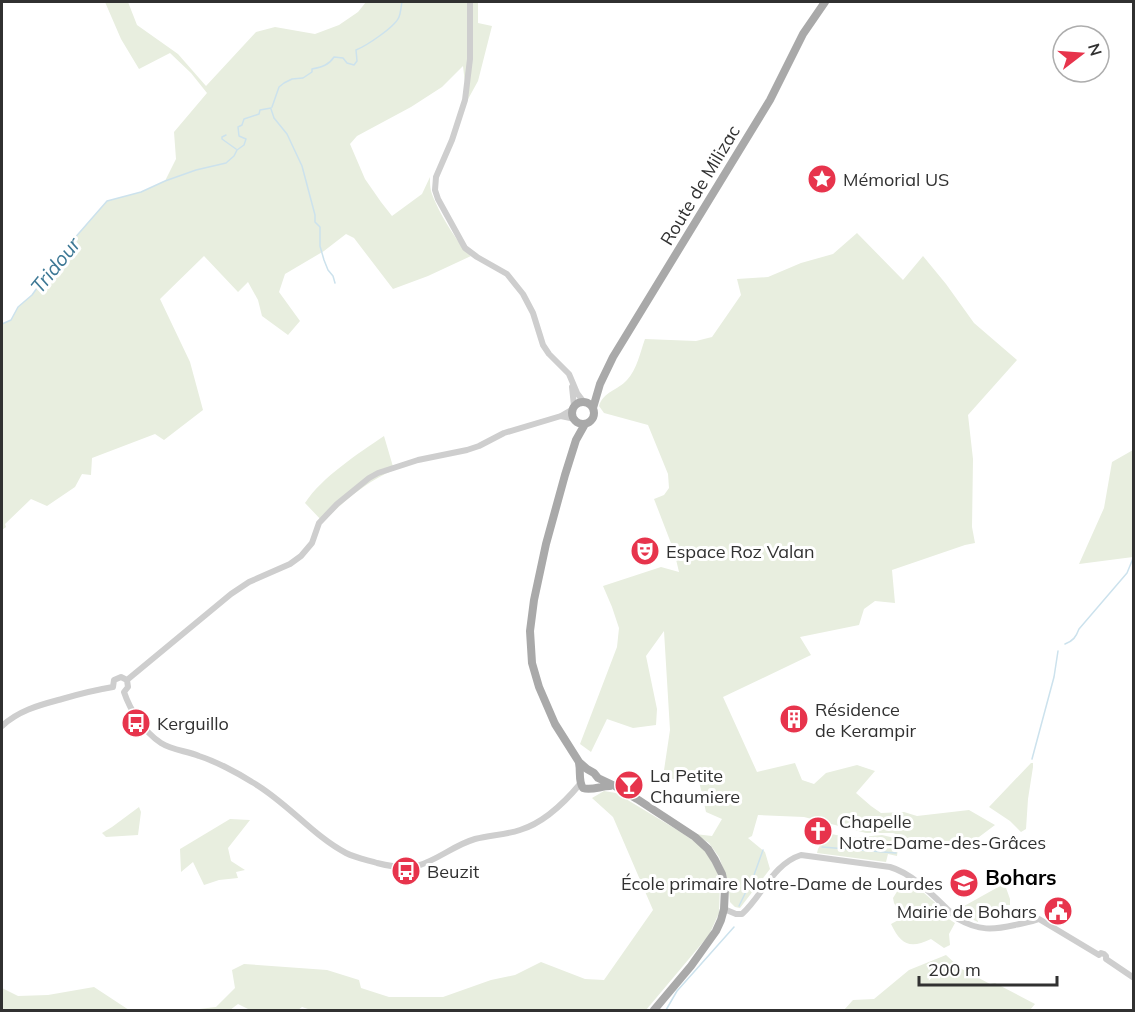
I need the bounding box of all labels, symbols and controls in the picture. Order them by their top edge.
north arrow [1051,24,1111,84]
text: N [1084,41,1107,58]
street label: Route de Milizac [655,121,745,249]
place icon: Mémorial US [806,163,838,195]
place label: Mémorial US [843,168,949,191]
water label: Tridour [25,231,86,298]
theatre icon: Espace Roz Valan [629,535,661,567]
place label: Espace Roz Valan [666,540,815,563]
place label: Résidence de Kerampir [815,698,916,742]
building icon: Résidence de Kerampir [778,703,810,735]
bus stop icon: Kerguillo [120,707,152,739]
place label: Kerguillo [157,712,229,735]
place label: La Petite Chaumiere [650,764,740,808]
bar icon: La Petite Chaumiere [613,769,645,801]
place label: Chapelle Notre-Dame-des-Grâces [839,810,1046,854]
church icon: Chapelle Notre-Dame-des-Grâces [802,815,834,847]
bus stop icon: Beuzit [390,855,422,887]
place label: Beuzit [427,860,479,883]
district label: Bohars [985,864,1057,890]
school or university icon: École primaire Notre-Dame de Lourdes [948,867,980,899]
place label: École primaire Notre-Dame de Lourdes [621,872,943,895]
public building icon: Mairie de Bohars [1042,895,1074,927]
place label: Mairie de Bohars [897,900,1037,923]
scale bar [919,949,1057,987]
text: 200 m [928,958,981,981]

